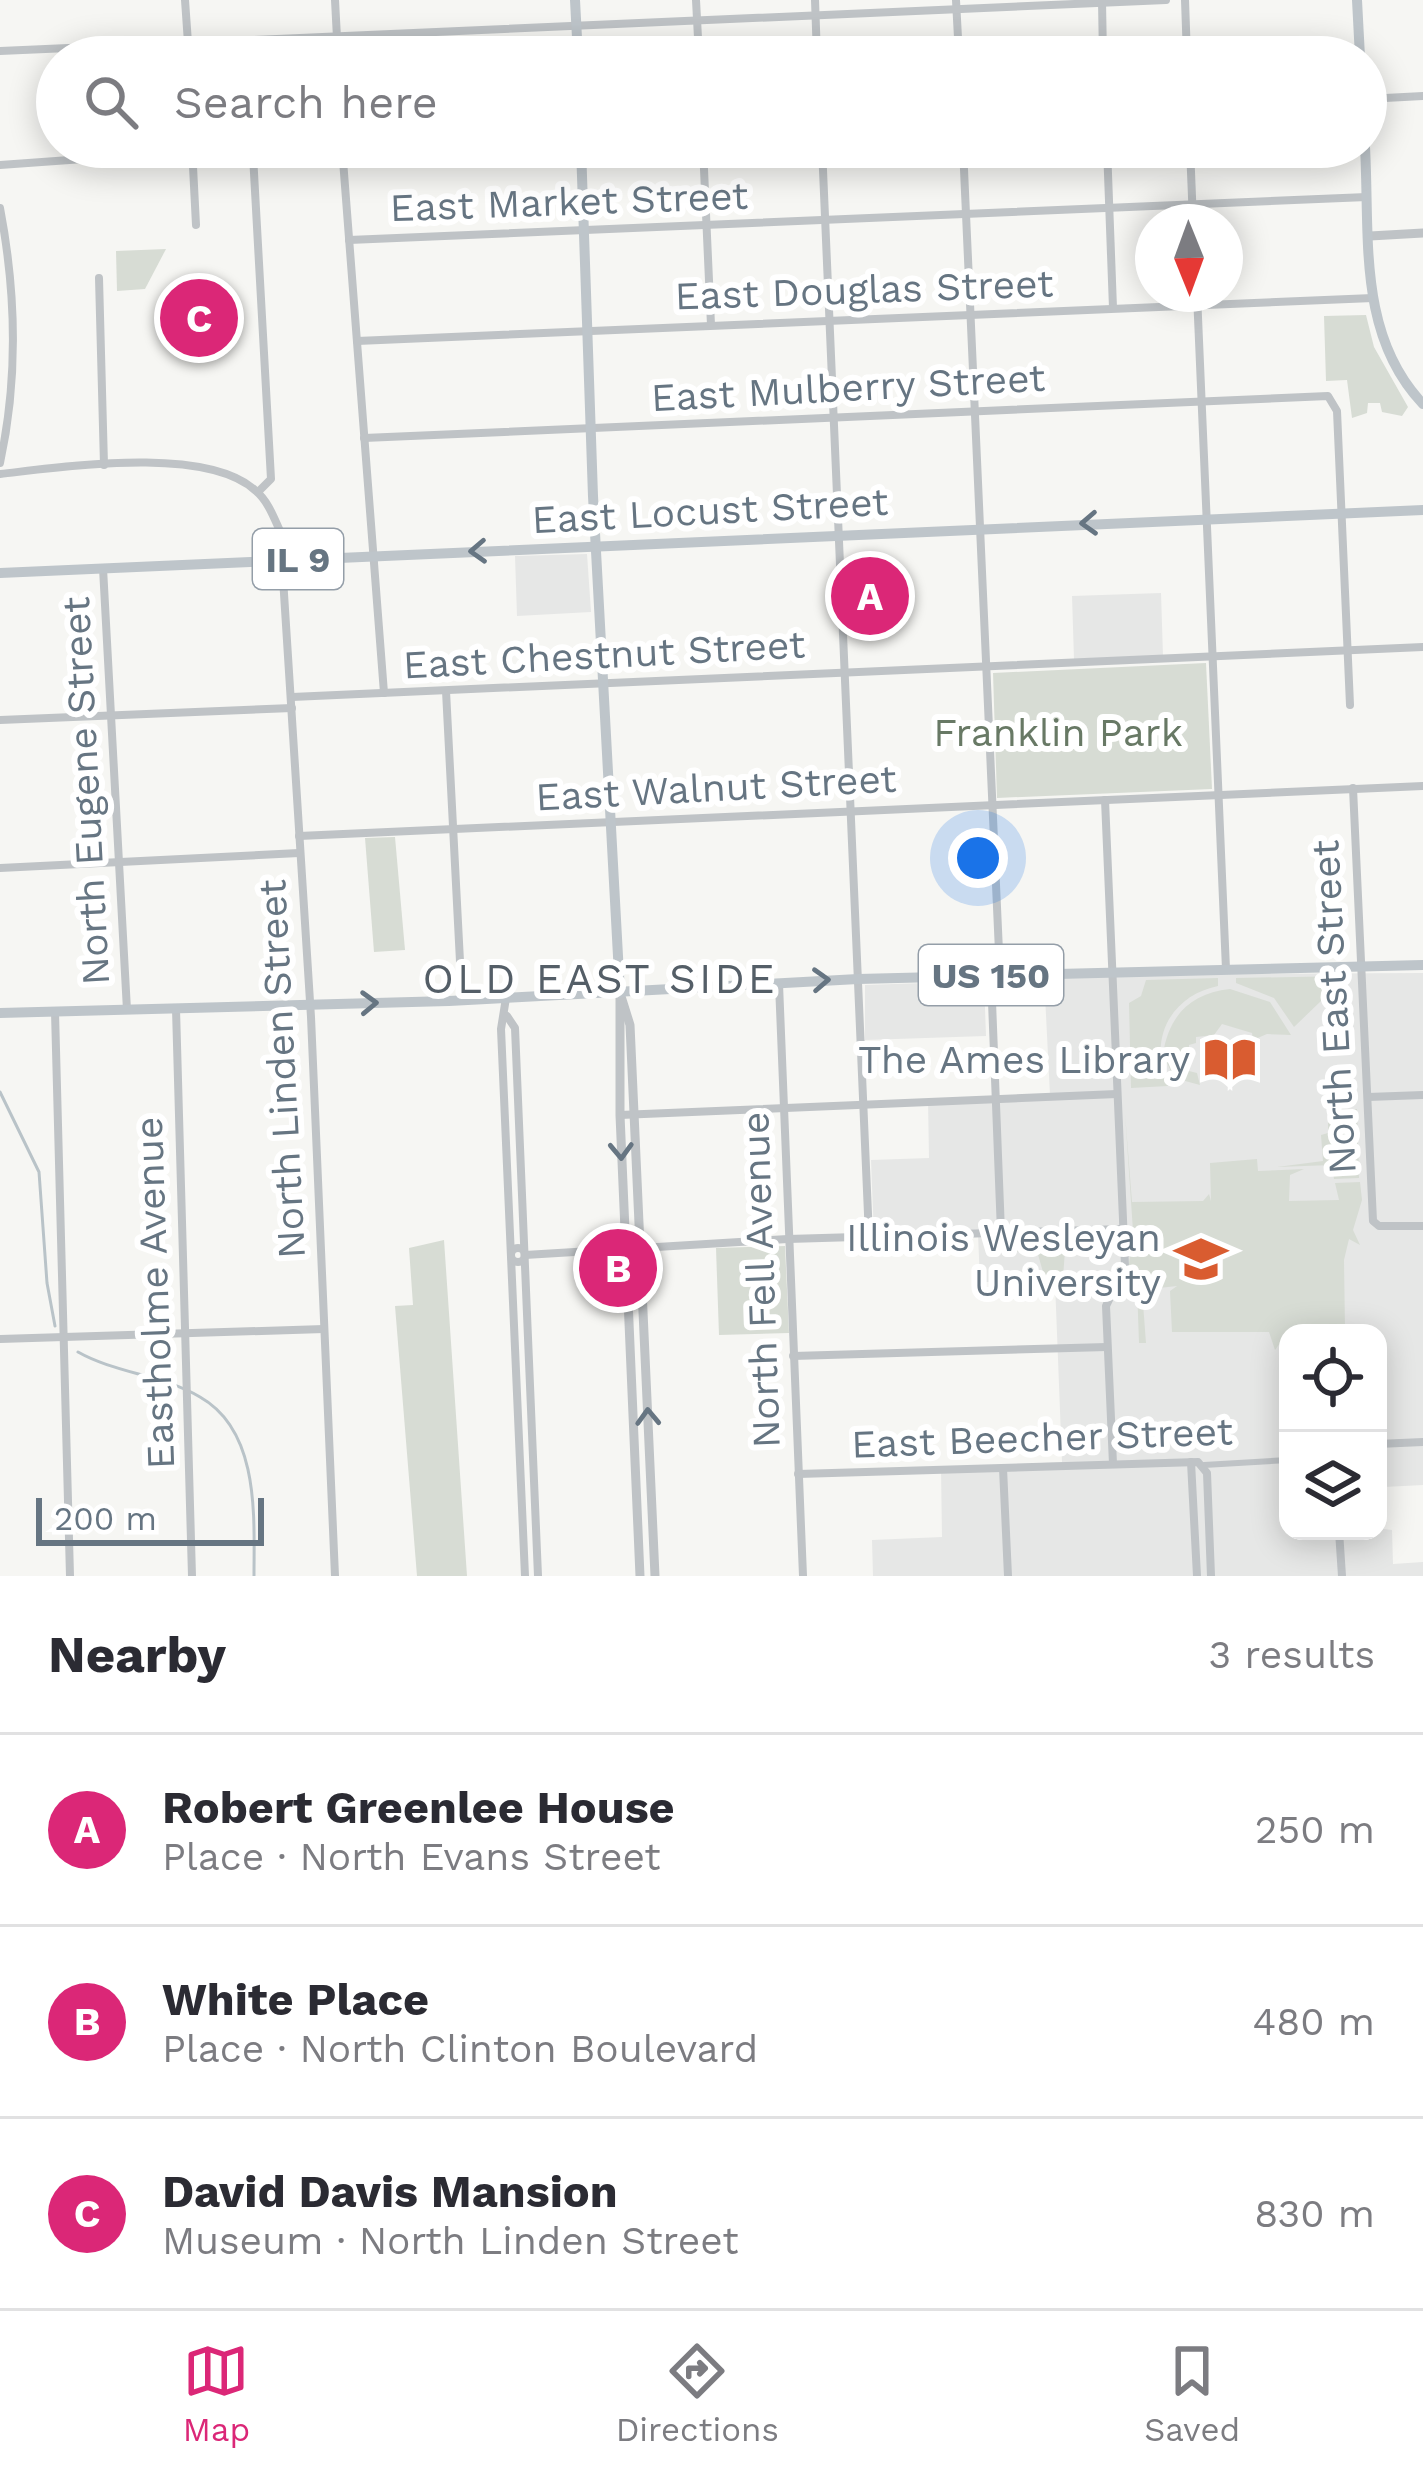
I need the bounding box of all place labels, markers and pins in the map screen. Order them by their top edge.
pin: C [160,273,238,363]
pin: A [831,551,909,641]
library icon: The Ames Library [1201,1030,1259,1088]
place label: The Ames Library [858,1037,1190,1082]
place label: Illinois Wesleyan University [846,1215,1161,1305]
pin: B [579,1223,657,1313]
school or university icon: Illinois Wesleyan University [1172,1230,1230,1288]

